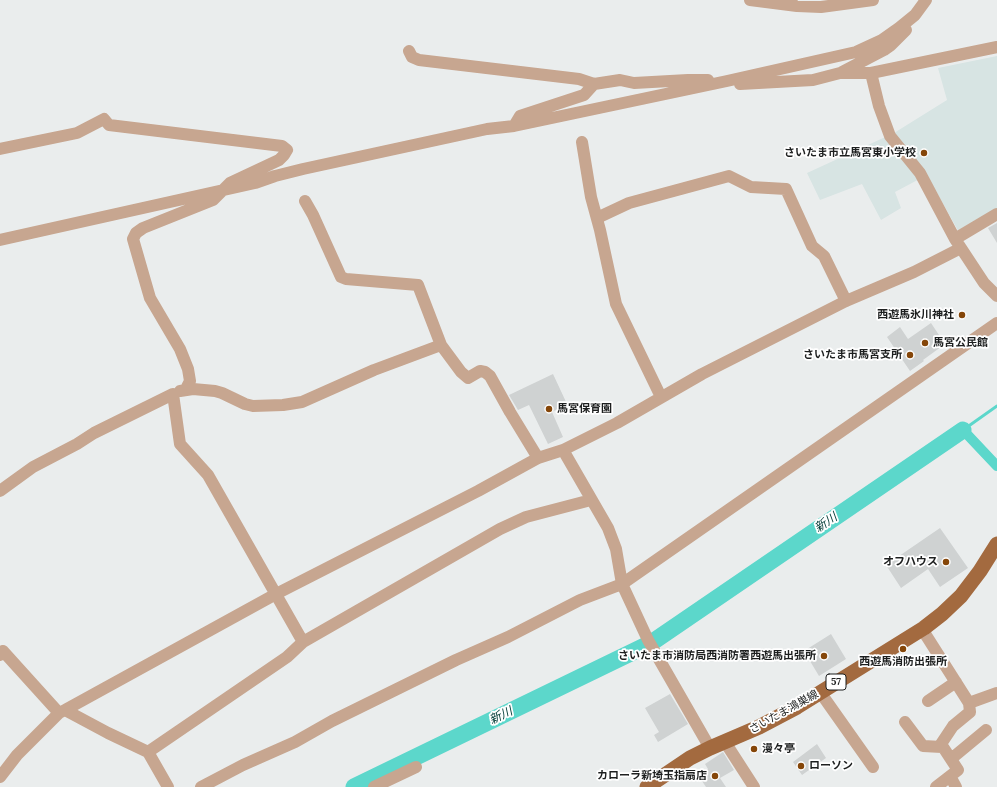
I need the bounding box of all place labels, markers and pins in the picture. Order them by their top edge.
place label: さいたま市立馬宮東小学校 [784,146,916,160]
marker: さいたま市立馬宮東小学校 [919,148,929,158]
place label: 西遊馬氷川神社 [877,308,954,322]
marker: 西遊馬氷川神社 [957,310,967,320]
place label: 馬宮公民館 [933,336,988,350]
marker: 馬宮公民館 [920,338,930,348]
place label: さいたま市馬宮支所 [803,348,902,362]
marker: さいたま市馬宮支所 [905,350,915,360]
place label: 馬宮保育園 [557,402,612,416]
marker: 馬宮保育園 [544,404,554,414]
place label: オフハウス [883,555,938,569]
marker: オフハウス [941,557,951,567]
marker: 西遊馬消防出張所 [898,644,908,654]
place label: さいたま市消防局西消防署西遊馬出張所 [618,649,816,663]
marker: さいたま市消防局西消防署西遊馬出張所 [819,651,829,661]
place label: 西遊馬消防出張所 [859,655,947,669]
place label: 漫々亭 [762,742,795,756]
marker: 漫々亭 [749,744,759,754]
place label: ローソン [809,759,853,773]
marker: ローソン [796,761,806,771]
place label: カローラ新埼玉指扇店 [597,769,707,783]
marker: カローラ新埼玉指扇店 [710,771,720,781]

